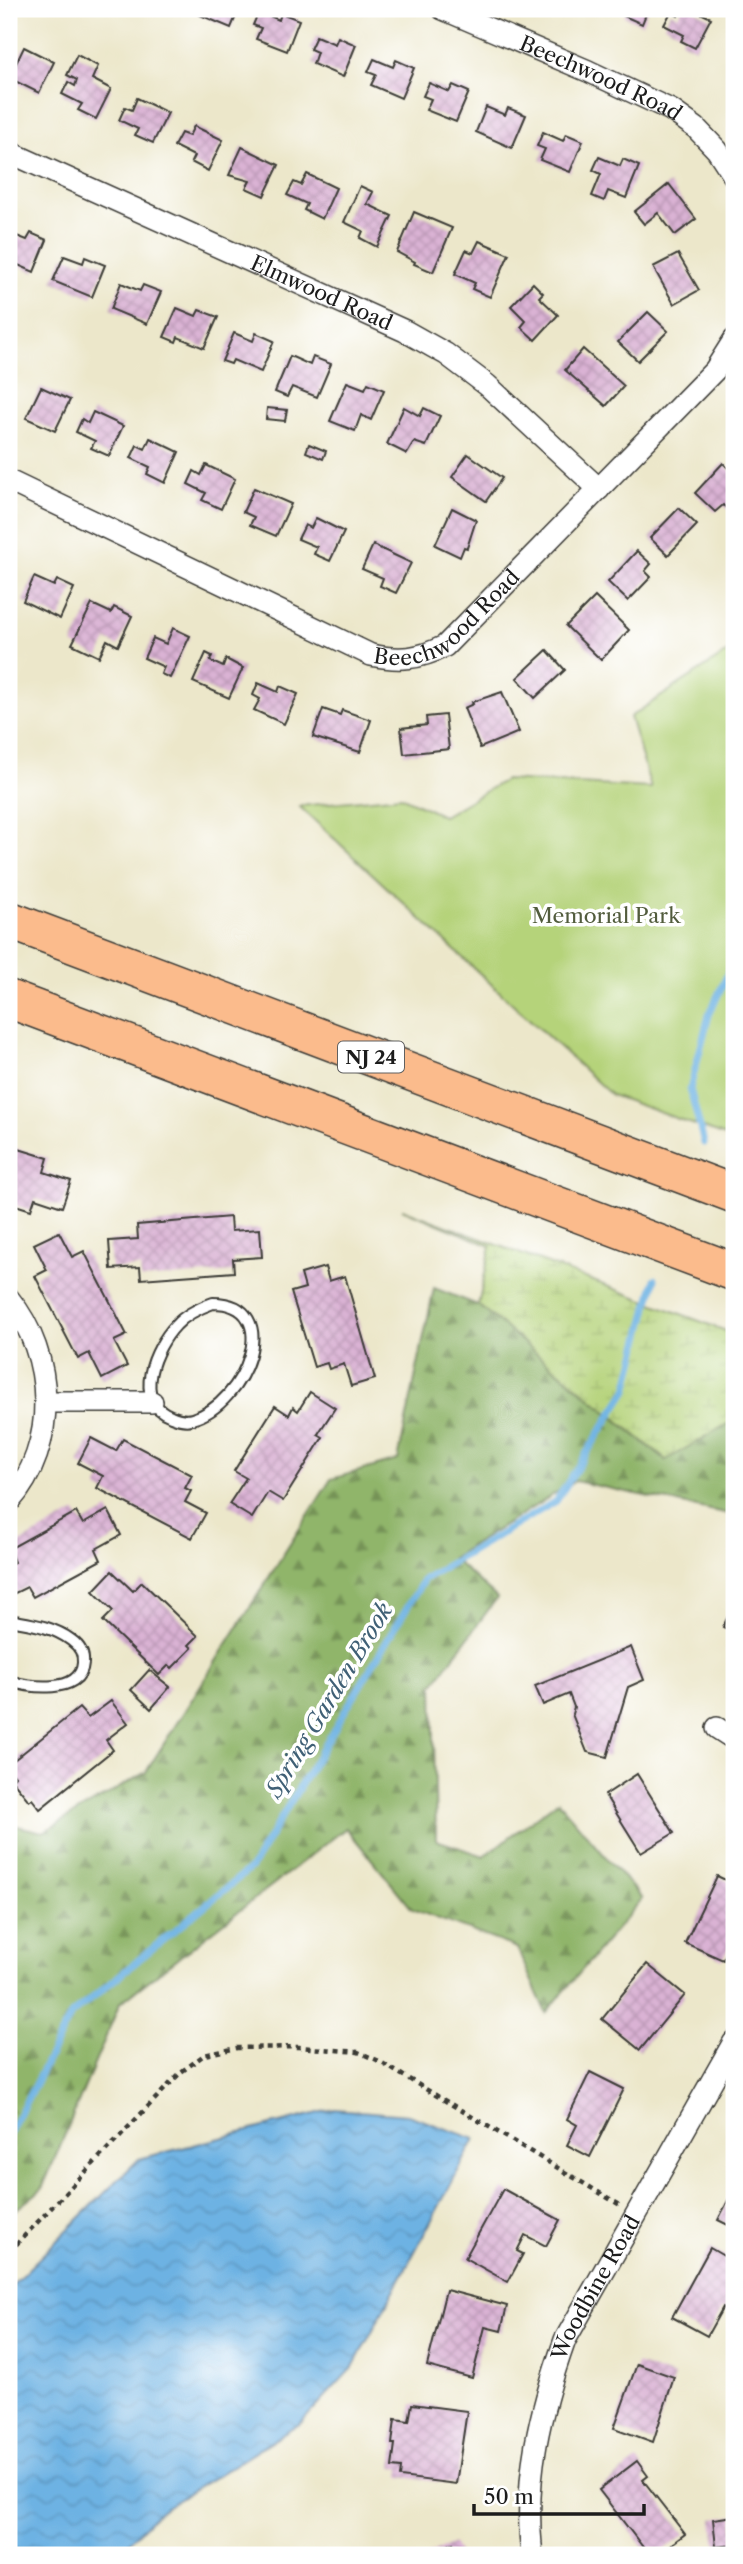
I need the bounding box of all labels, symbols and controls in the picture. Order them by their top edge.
street label: Beechwood Road [516,30,687,126]
street label: Elmwood Road [247,250,397,336]
street label: Beechwood Road [372,564,525,670]
park label: Memorial Park [532,903,681,928]
road number: NJ 24 [338,1042,404,1072]
water label: Spring Garden Brook [259,1598,398,1804]
street label: Woodbine Road [546,2211,645,2364]
scale bar [474,2473,643,2517]
text: 50 m [484,2484,534,2509]

